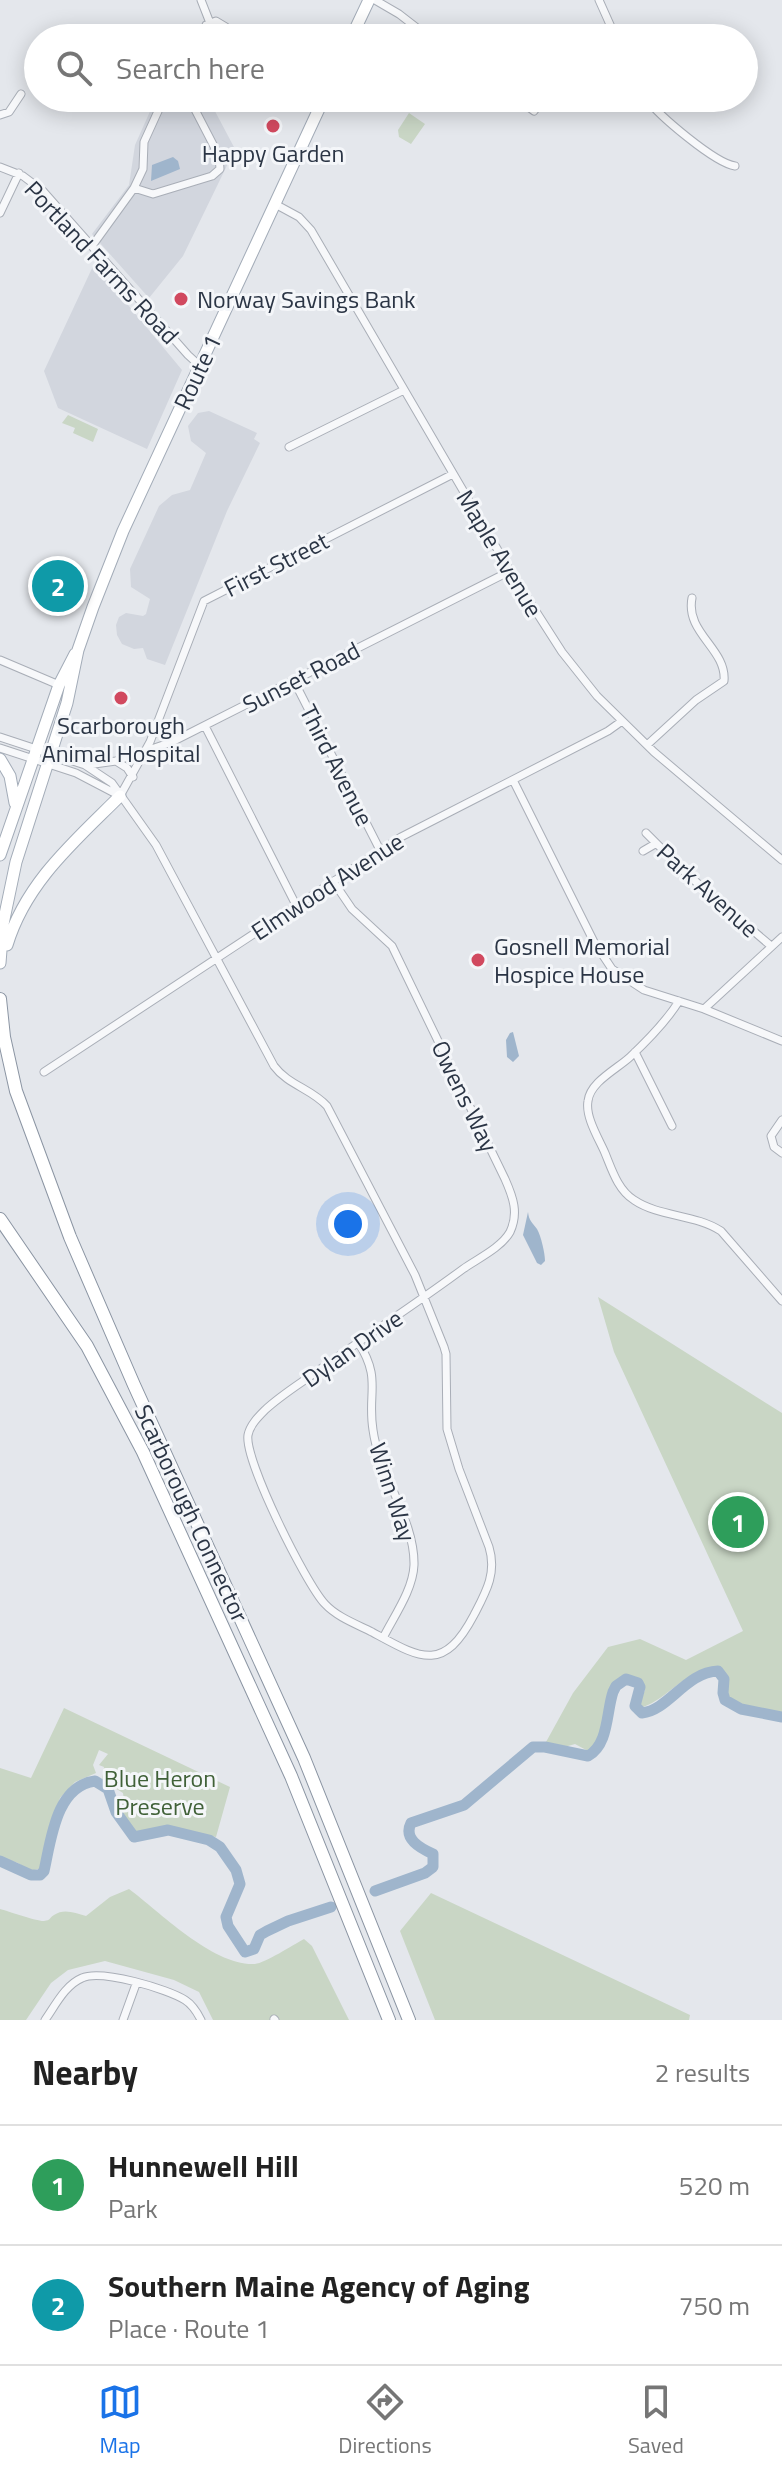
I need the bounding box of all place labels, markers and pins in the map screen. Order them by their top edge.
marker: Happy Garden [264,117,282,135]
place label: Happy Garden [202,135,344,171]
place label: Norway Savings Bank [197,281,416,317]
marker: Norway Savings Bank [172,290,190,308]
pin: 2 [32,556,84,616]
marker: Scarborough Animal Hospital [112,689,130,707]
place label: Scarborough Animal Hospital [41,707,201,771]
place label: Gosnell Memorial Hospice House [494,928,670,992]
marker: Gosnell Memorial Hospice House [469,951,487,969]
pin: 1 [712,1492,764,1552]

